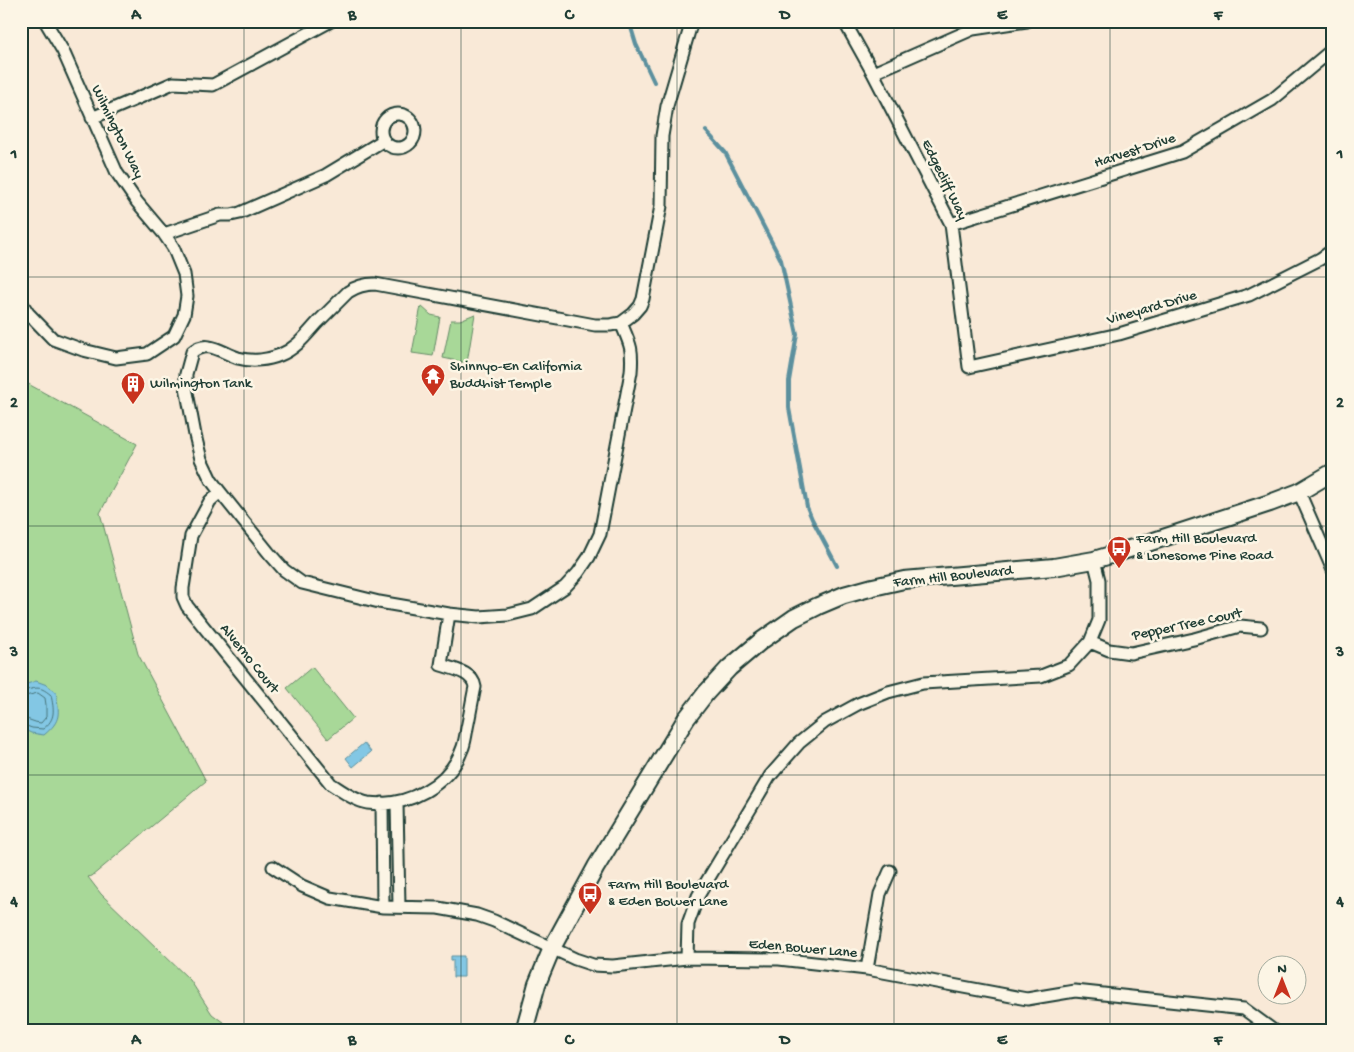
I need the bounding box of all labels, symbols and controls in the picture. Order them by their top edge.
text: A [130,7,142,26]
text: B [347,7,357,26]
text: C [564,7,575,26]
text: D [778,7,791,26]
text: E [997,7,1008,26]
text: F [1213,7,1224,26]
street label: Wilmington Way [87,82,148,182]
street label: Harvest Drive [1092,129,1178,173]
street label: Edgecliff Way [917,137,971,224]
text: 1 [10,146,17,165]
text: 1 [1336,146,1343,165]
street label: Vineyard Drive [1104,287,1199,330]
place label: Shinnyo-En California Buddhist Temple [449,358,583,393]
temple icon: Shinnyo-En California Buddhist Temple [420,363,446,397]
building icon: Wilmington Tank [120,371,146,405]
place label: Wilmington Tank [150,375,253,393]
text: 2 [10,395,18,414]
text: 2 [1336,395,1344,414]
place label: Farm Hill Boulevard & Lonesome Pine Road [1135,530,1274,565]
bus stop icon: Farm Hill Boulevard & Lonesome Pine Road [1106,535,1132,569]
street label: Farm Hill Boulevard [891,562,1015,592]
street label: Pepper Tree Court [1129,604,1245,646]
street label: Alverno Court [215,620,284,699]
text: 3 [9,644,18,663]
text: 3 [1335,644,1344,663]
place label: Farm Hill Boulevard & Eden Bower Lane [607,876,729,911]
bus stop icon: Farm Hill Boulevard & Eden Bower Lane [577,881,603,915]
text: 4 [9,894,18,913]
text: 4 [1335,894,1344,913]
street label: Eden Bower Lane [748,935,858,963]
north arrow [1256,954,1306,1004]
text: N [1277,961,1287,978]
text: A [130,1032,142,1051]
text: B [347,1032,357,1051]
text: C [564,1032,575,1051]
text: D [778,1032,791,1051]
text: E [997,1032,1008,1051]
text: F [1213,1032,1224,1051]

